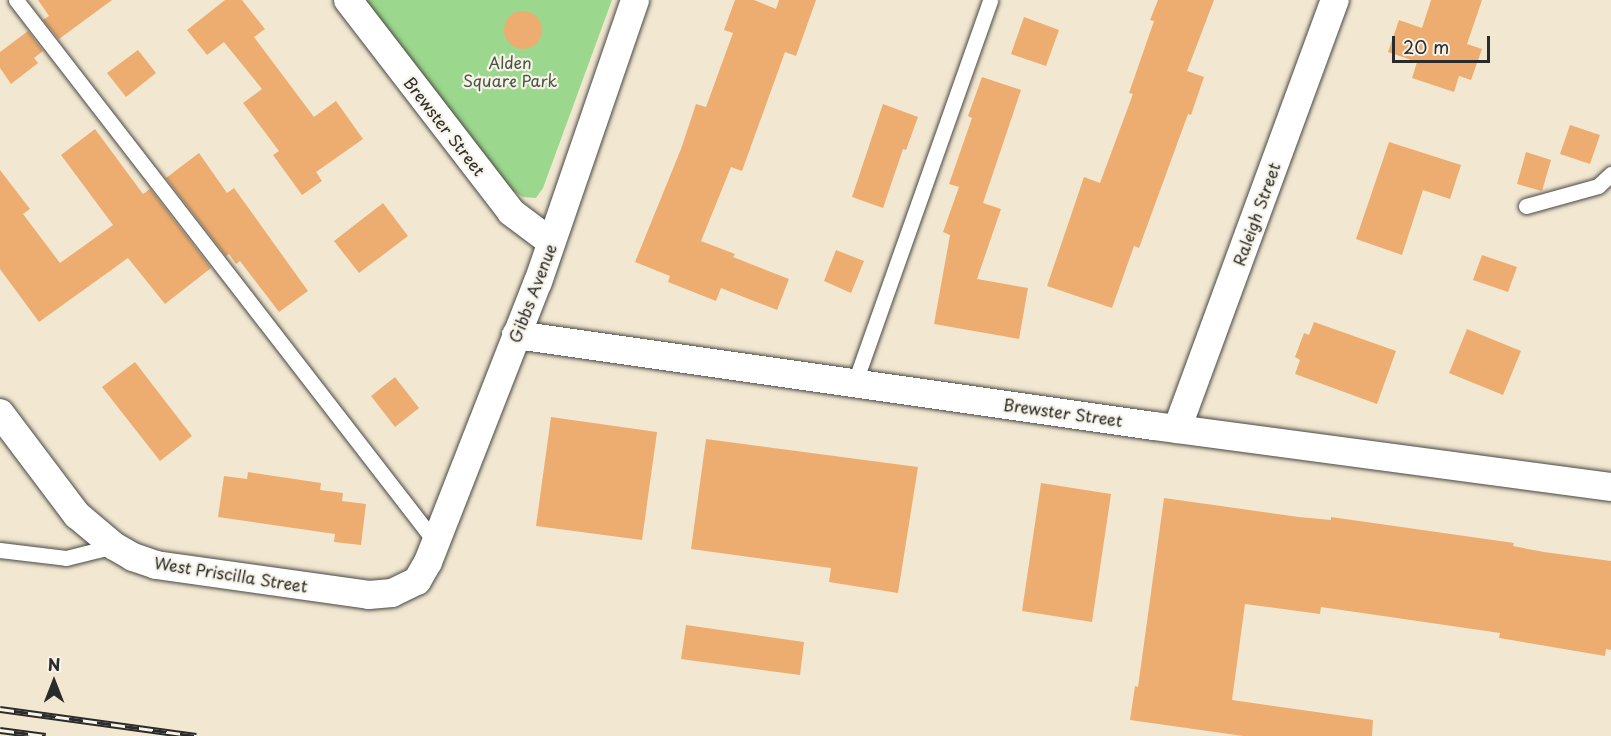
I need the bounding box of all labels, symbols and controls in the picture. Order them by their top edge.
scale bar [1395,24,1492,62]
text: 20 m [1403,33,1449,60]
park label: Alden Square Park [462,52,558,90]
street label: Brewster Street [400,72,490,180]
street label: Raleigh Street [1228,160,1284,268]
street label: Gibbs Avenue [504,241,560,345]
street label: Brewster Street [1002,394,1124,430]
street label: West Priscilla Street [153,552,309,596]
north arrow [24,652,84,712]
text: N [48,652,60,676]

